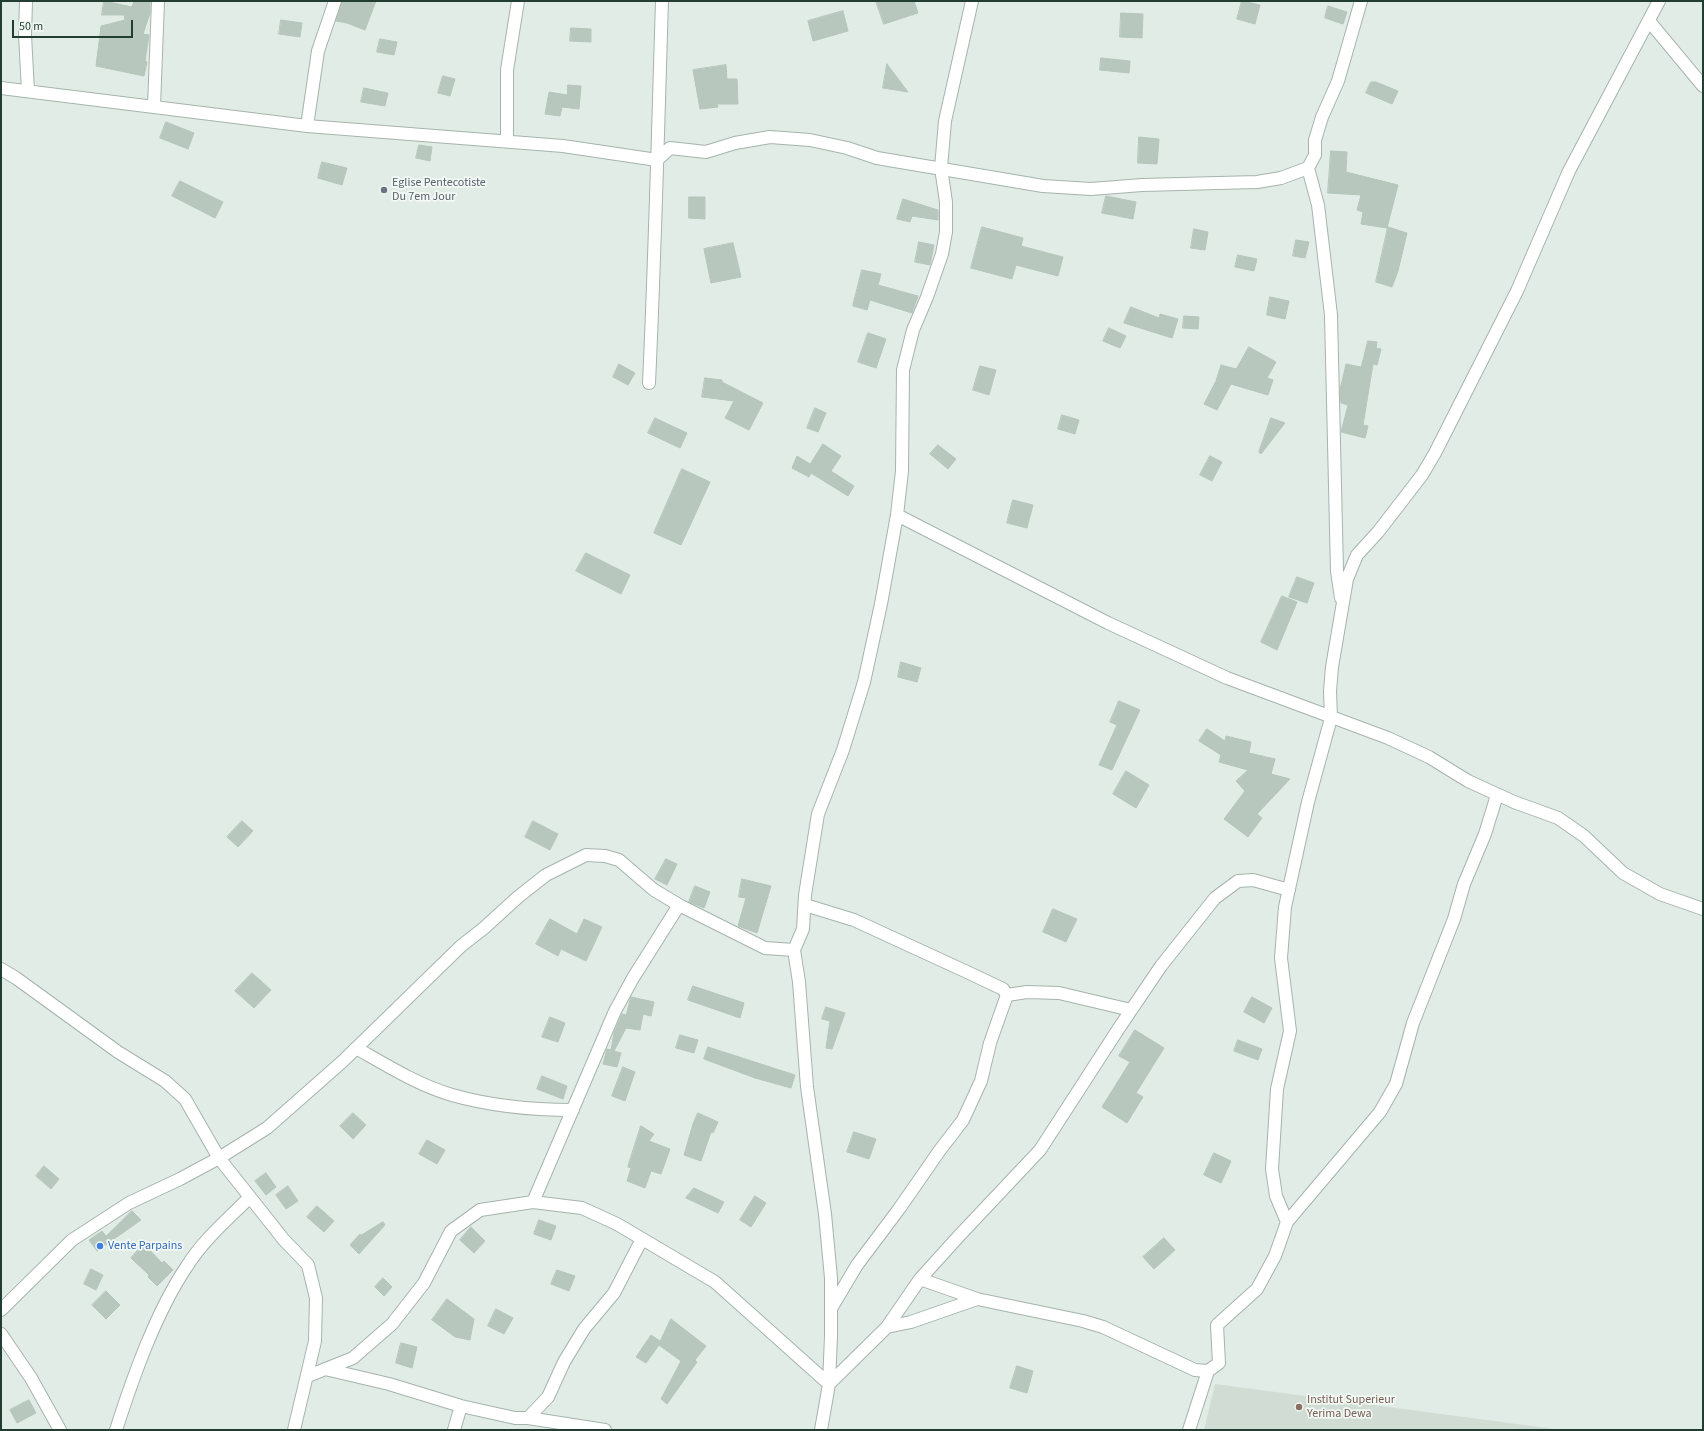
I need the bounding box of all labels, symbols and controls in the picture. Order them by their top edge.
scale bar [14,12,135,38]
text: 50 m [19,18,43,35]
place label: Eglise Pentecotiste Du 7em Jour [392,176,486,204]
marker: Eglise Pentecotiste Du 7em Jour [379,185,389,195]
place label: Vente Parpains [108,1239,182,1253]
marker: Vente Parpains [95,1241,105,1251]
place label: Institut Superieur Yerima Dewa [1307,1393,1395,1421]
marker: Institut Superieur Yerima Dewa [1294,1402,1304,1412]

